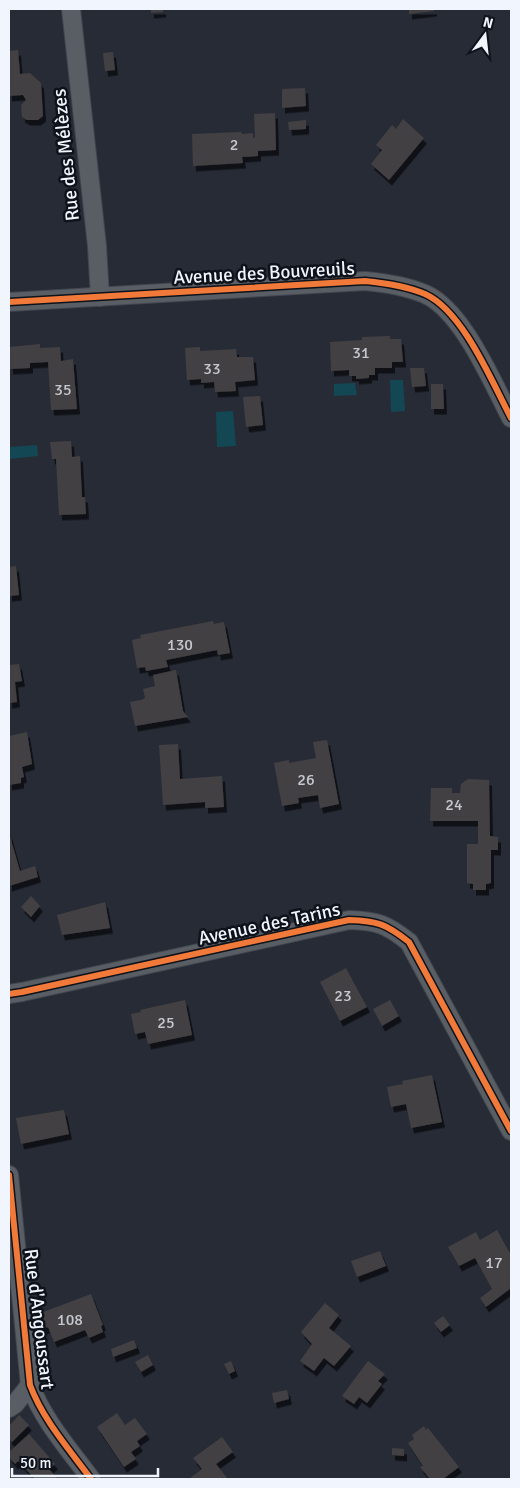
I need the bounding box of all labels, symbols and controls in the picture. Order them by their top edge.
north arrow [460,10,510,60]
text: N [481,13,495,32]
street label: Rue des Mélèzes [47,88,85,222]
house number: 2 [230,135,238,155]
street label: Avenue des Bouvreuils [173,256,355,290]
house number: 31 [352,343,370,363]
house number: 33 [203,359,221,379]
house number: 35 [54,380,72,400]
house number: 130 [167,635,193,655]
house number: 26 [297,770,315,790]
house number: 24 [445,795,463,815]
street label: Avenue des Tarins [196,897,342,951]
house number: 23 [334,986,352,1006]
house number: 25 [157,1013,175,1033]
street label: Rue d'Angoussart [18,1247,60,1391]
house number: 17 [485,1253,503,1273]
house number: 108 [57,1310,83,1330]
scale bar [12,1446,159,1478]
text: 50 m [20,1454,51,1472]

